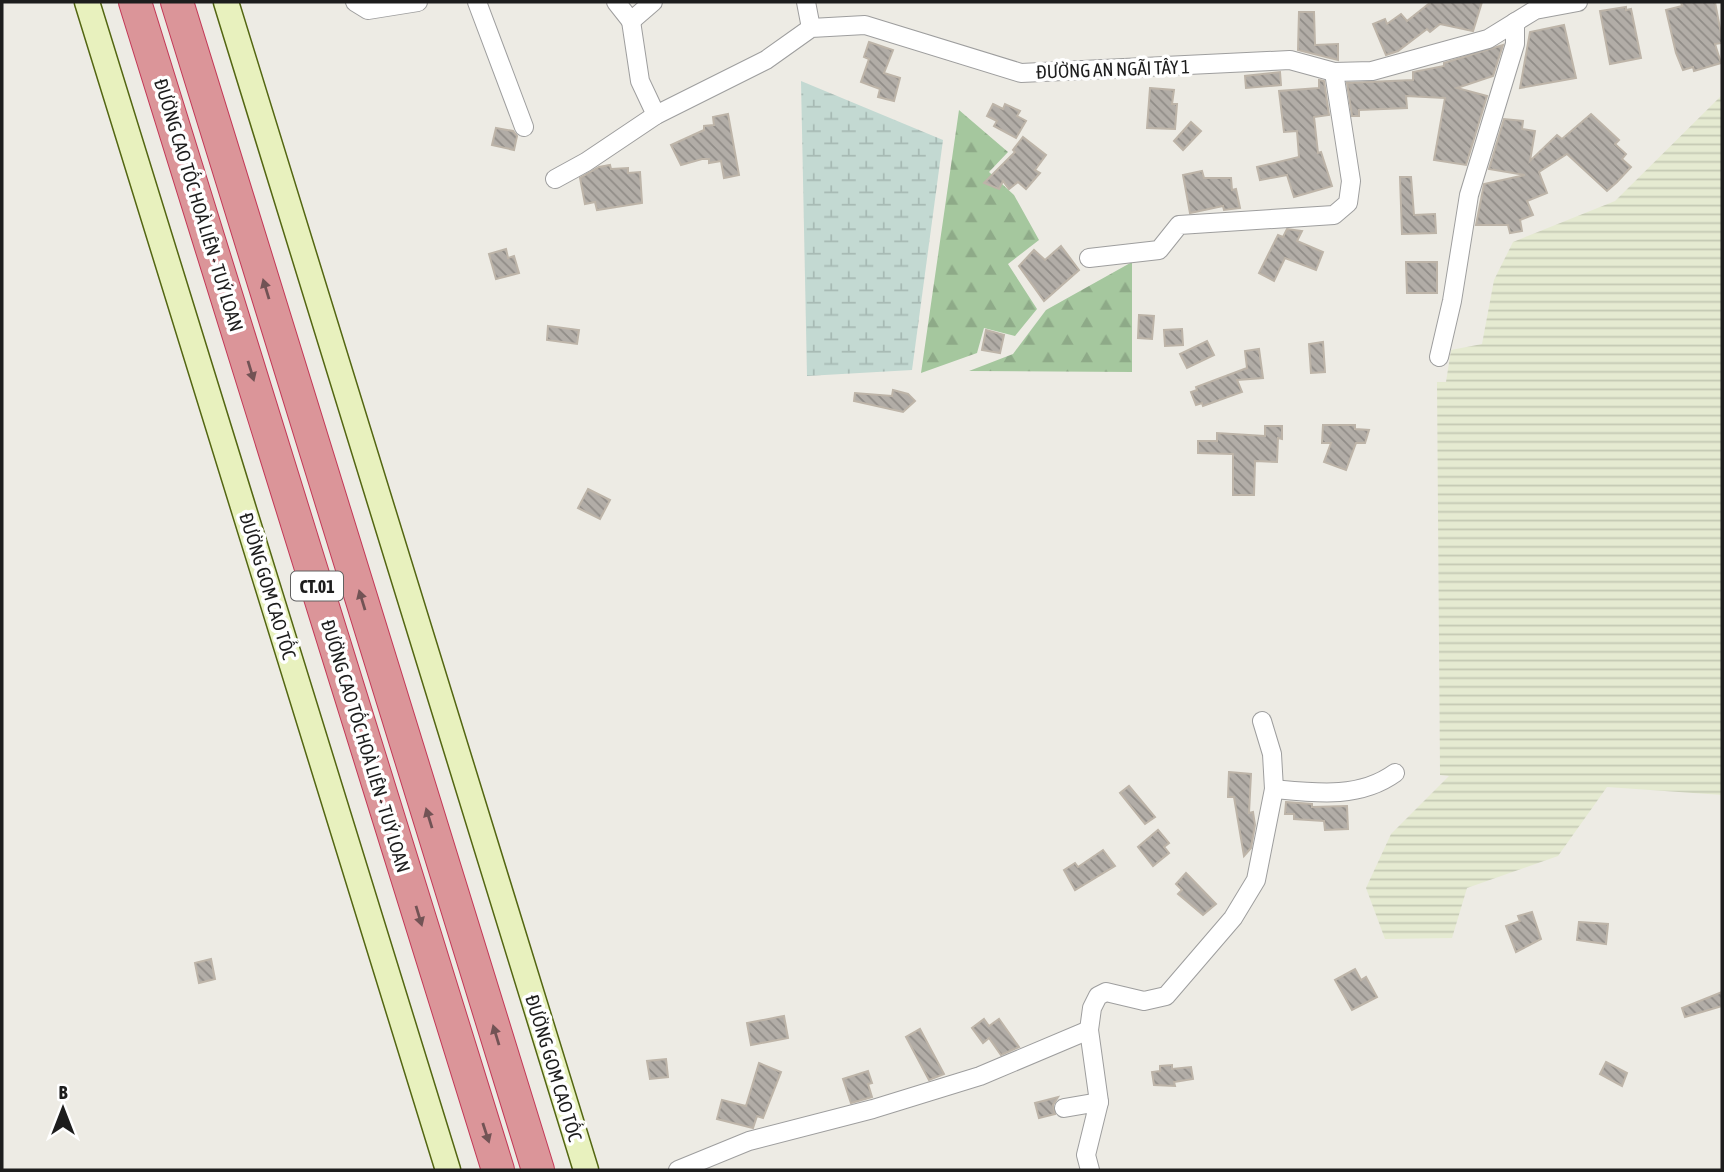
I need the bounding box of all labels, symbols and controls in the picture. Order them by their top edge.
street label: ĐƯỜNG AN NGÃI TÂY 1 [1036,55,1190,83]
street label: ĐƯỜNG CAO TỐC HOÀ LIÊN - TUÝ LOAN [150,76,249,334]
one-way arrow [260,278,271,299]
one-way arrow [246,361,256,382]
street label: ĐƯỜNG GOM CAO TỐC [235,510,302,663]
road number: CT.01 [291,572,343,600]
one-way arrow [356,590,367,611]
street label: ĐƯỜNG CAO TỐC HOÀ LIÊN - TUÝ LOAN [317,617,416,875]
one-way arrow [423,807,434,828]
one-way arrow [414,906,424,927]
street label: ĐƯỜNG GOM CAO TỐC [521,992,588,1145]
one-way arrow [490,1024,501,1045]
north arrow [28,1074,98,1144]
text: B [58,1081,68,1103]
one-way arrow [481,1123,492,1144]

